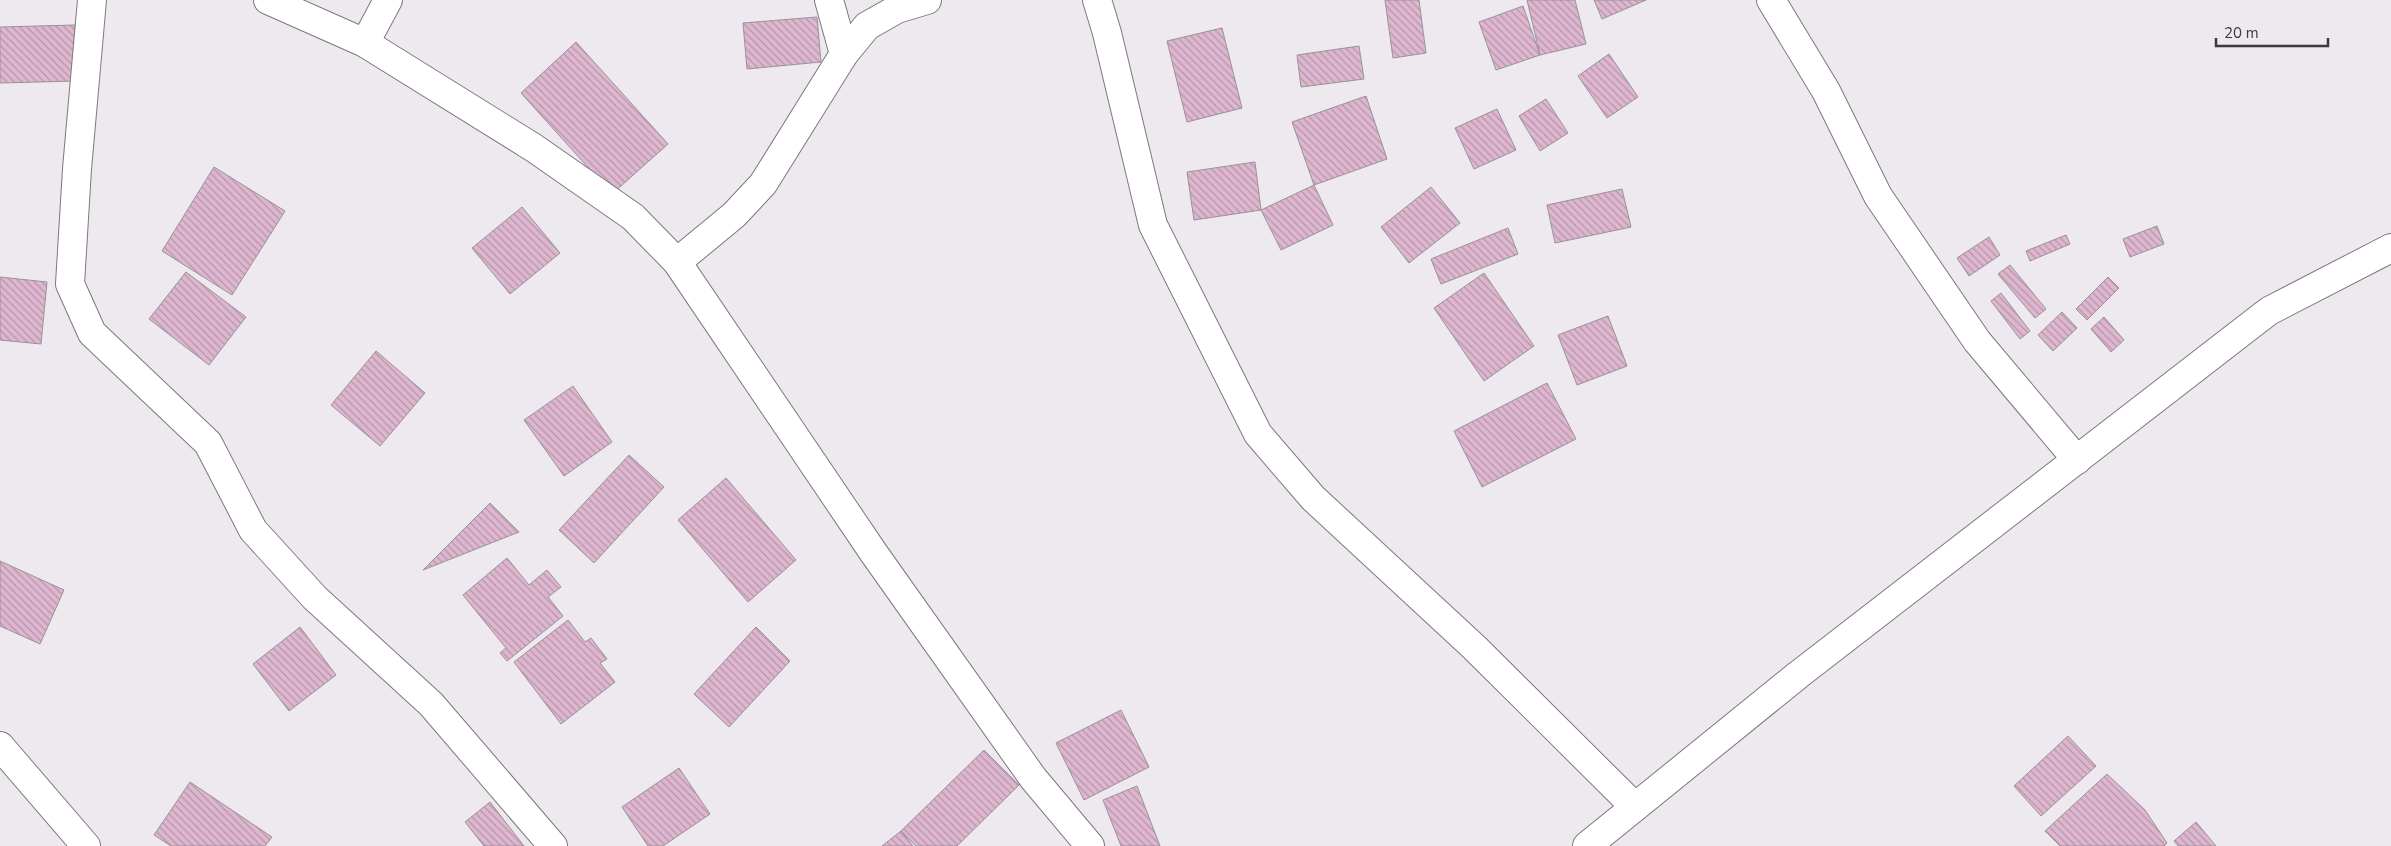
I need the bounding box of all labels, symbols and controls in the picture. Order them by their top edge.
scale bar [2216,15,2328,47]
text: 20 m [2224,23,2259,43]

